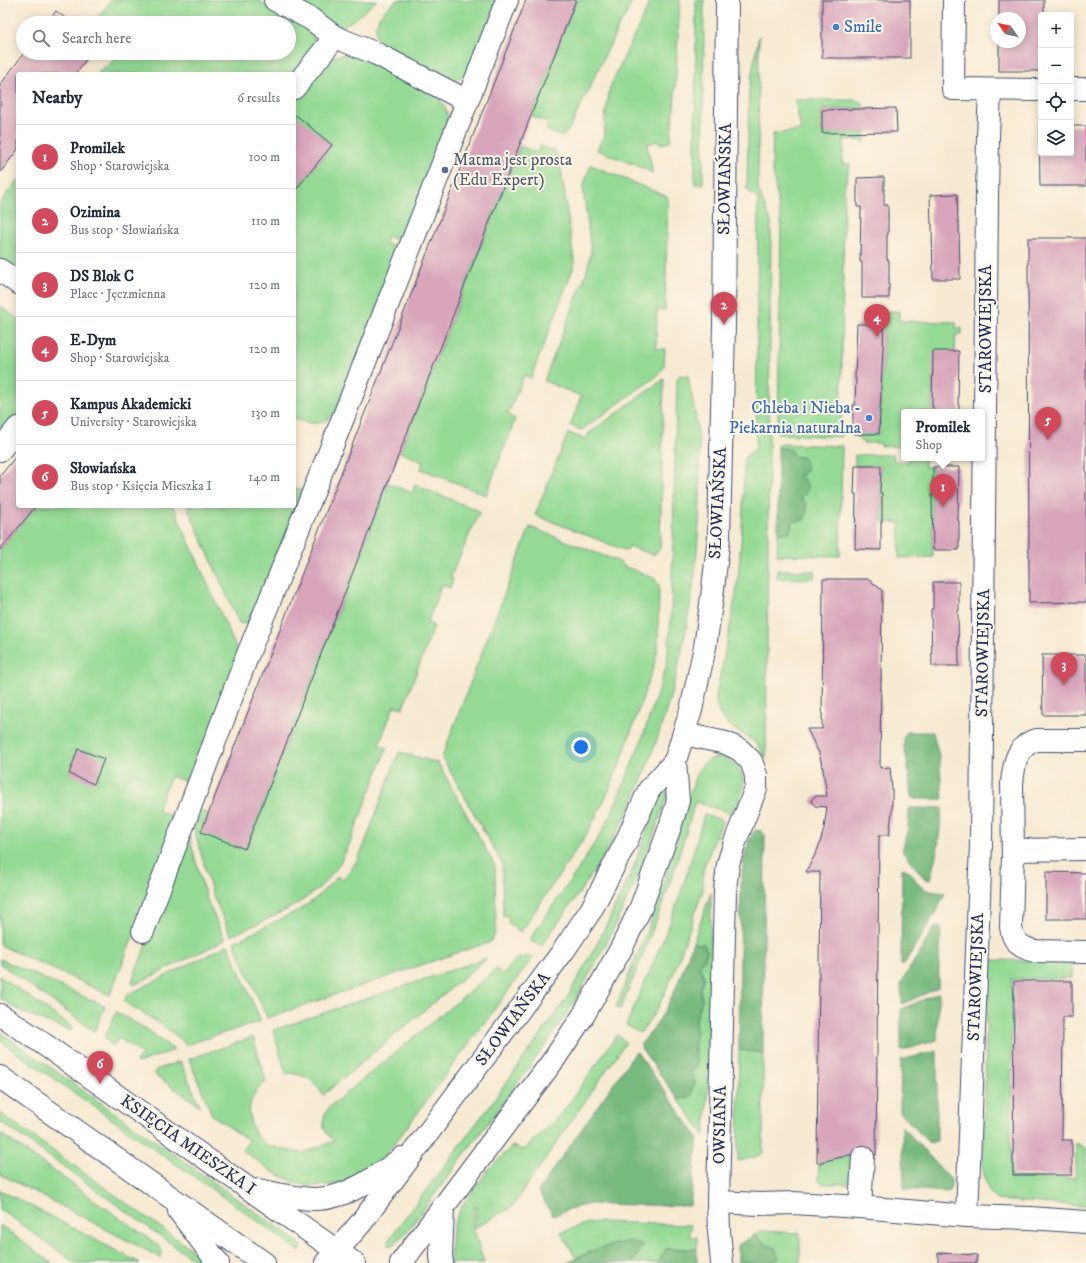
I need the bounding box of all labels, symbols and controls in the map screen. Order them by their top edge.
north arrow [990,12,1026,48]
map controls [1038,12,1074,156]
button: + [1038,12,1074,48]
search box [16,16,296,60]
place label: Smile [844,16,882,38]
marker: Smile [831,22,841,32]
icon: search [30,27,52,49]
text: Search here [62,29,131,48]
button: − [1038,48,1074,84]
button: locate [1038,84,1074,120]
text: Nearby [32,87,82,109]
text: 6 results [237,90,280,106]
button: layers [1038,120,1074,156]
street label: SŁOWIAŃSKA [712,123,737,235]
text: Promilek [70,139,125,158]
text: 1 [43,149,47,165]
text: 100 m [249,149,280,165]
place label: Matma jest prosta (Edu Expert) [453,149,573,191]
text: Shop · Starowiejska [70,158,169,174]
marker: Matma jest prosta (Edu Expert) [440,165,450,175]
text: Ozimina [70,203,120,222]
text: 2 [42,213,48,229]
text: 110 m [251,213,280,229]
text: Bus stop · Słowiańska [70,222,179,238]
street label: STAROWIEJSKA [975,265,997,393]
text: DS Blok C [70,267,134,286]
text: 3 [43,277,47,293]
text: 120 m [249,277,280,293]
text: Place · Jęczmienna [70,286,166,302]
pin: 2 [711,292,737,325]
pin: 4 [864,304,890,337]
text: E-Dym [70,331,116,350]
text: 4 [41,341,49,357]
text: 120 m [249,341,280,357]
text: Shop · Starowiejska [70,350,169,366]
text: Kampus Akademicki [70,395,191,414]
place label: Chleba i Nieba - Piekarnia naturalna [729,397,862,439]
text: 5 [42,405,48,421]
text: 130 m [251,405,280,421]
pin: 5 [1035,407,1061,440]
popup [901,409,985,461]
marker: Chleba i Nieba - Piekarnia naturalna [864,413,874,423]
text: University · Starowiejska [70,414,197,430]
text: Promilek [916,418,970,437]
text: Shop [916,437,942,453]
street label: SŁOWIAŃSKA [703,446,732,559]
text: Słowiańska [70,459,136,478]
text: 6 [42,469,48,485]
text: 140 m [248,469,280,485]
pin: 1 [930,474,956,507]
text: Bus stop · Księcia Mieszka I [70,478,212,494]
street label: STAROWIEJSKA [971,589,995,717]
pin: 3 [1051,652,1077,685]
your location [571,737,591,757]
street label: STAROWIEJSKA [963,912,989,1041]
street label: SŁOWIAŃSKA [470,967,556,1070]
pin: 6 [87,1051,113,1084]
street label: OWSIANA [708,1085,732,1164]
street label: KSIĘCIA MIESZKA I [116,1090,260,1200]

